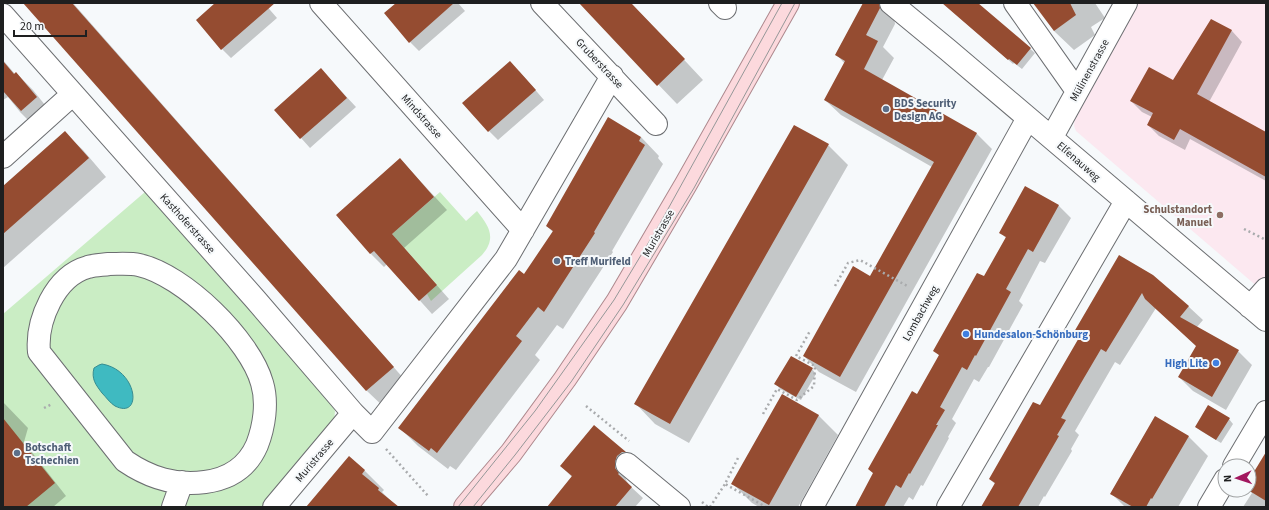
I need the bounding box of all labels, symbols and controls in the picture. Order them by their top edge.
scale bar [14,12,86,38]
text: 20 m [20,18,44,35]
street label: Gruberstrasse [572,35,627,92]
street label: Mülinenstrasse [1066,36,1113,104]
street label: Mindstrasse [398,91,446,142]
place label: BDS Security Design AG [894,96,957,124]
marker: BDS Security Design AG [881,104,891,114]
street label: Elfenauweg [1054,138,1104,185]
street label: Kasthoferstrasse [157,190,219,257]
place label: Schulstandort Manuel [1143,202,1213,230]
street label: Muristrasse [639,206,678,260]
marker: Schulstandort Manuel [1215,210,1225,220]
place label: Treff Murifeld [565,254,631,269]
marker: Treff Murifeld [552,256,562,266]
street label: Lombachweg [899,282,942,344]
place label: Hundesalon-Schönburg [974,327,1088,342]
marker: Hundesalon-Schönburg [961,329,971,339]
place label: High Lite [1165,356,1208,371]
marker: High Lite [1211,358,1221,368]
street label: Muristrasse [292,435,337,485]
place label: Botschaft Tschechien [25,440,79,468]
marker: Botschaft Tschechien [12,448,22,458]
north arrow [1217,458,1257,498]
text: N [1220,474,1235,483]

